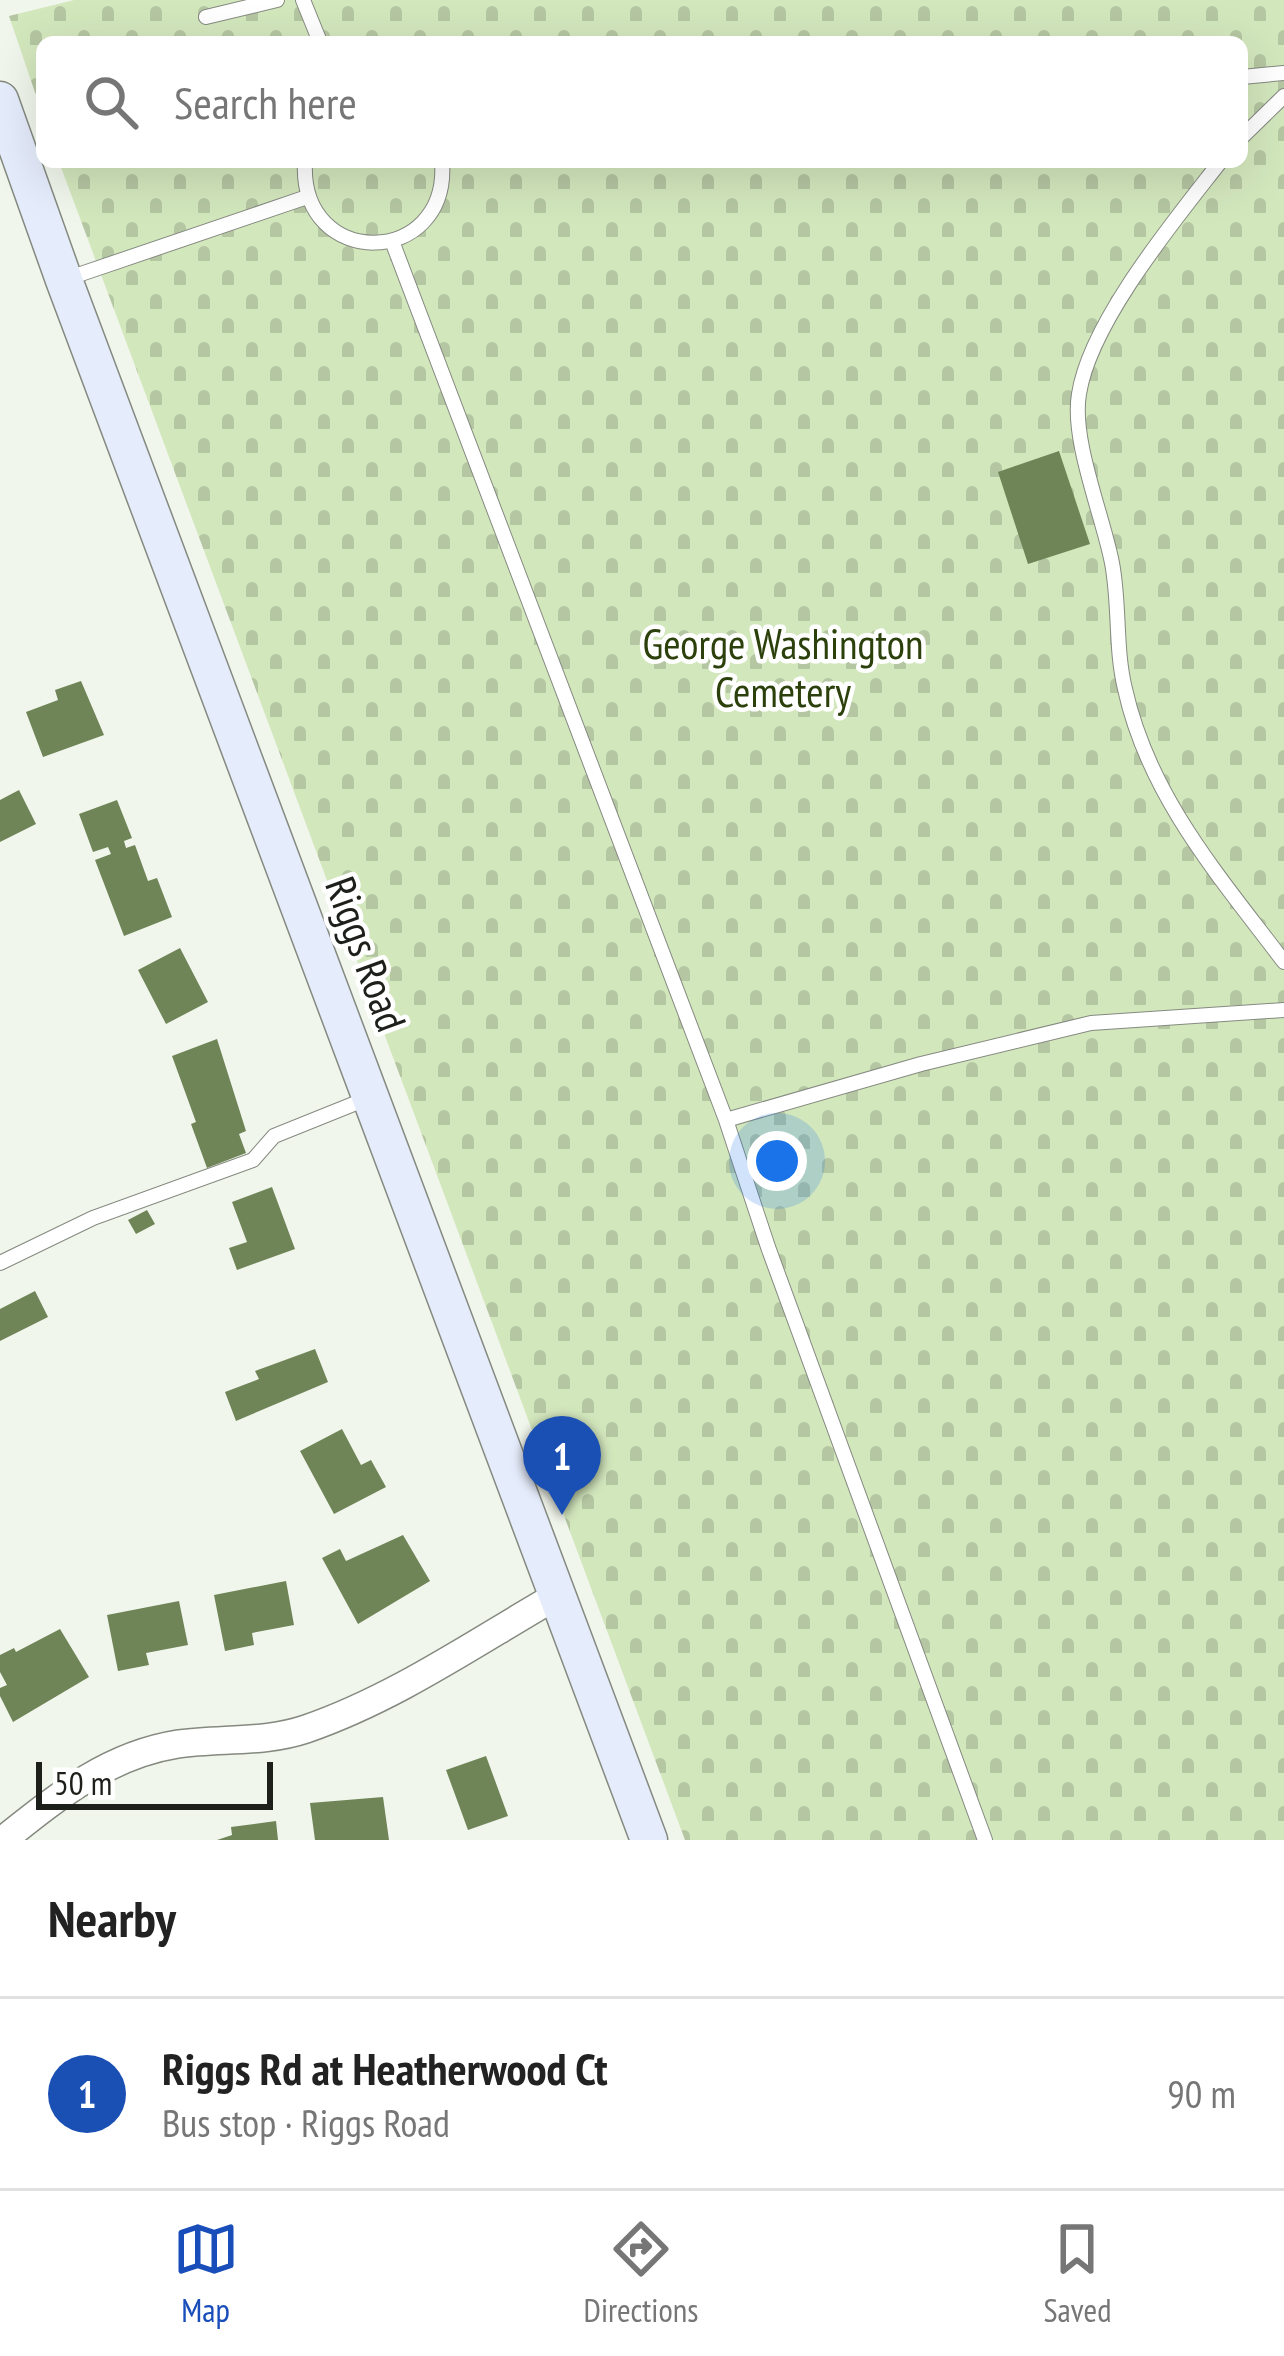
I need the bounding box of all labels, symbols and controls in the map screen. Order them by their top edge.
search box [36,36,1248,168]
icon: search [78,69,144,135]
text: Search here [174,73,357,131]
park label: George Washington Cemetery [643,616,923,719]
street label: Riggs Road [313,869,420,1039]
your location [747,1131,807,1191]
pin: 1 [523,1416,601,1515]
scale bar [36,1756,273,1809]
text: 50 m [54,1761,112,1804]
text: Nearby [48,1885,176,1951]
text: Riggs Rd at Heatherwood Ct [162,2039,608,2097]
text: 1 [78,2068,96,2119]
text: 90 m [1167,2068,1236,2119]
text: Bus stop · Riggs Road [162,2097,450,2148]
tab: Map [173,2216,239,2331]
tab: Directions [584,2216,698,2331]
tab: Saved [1043,2216,1111,2331]

